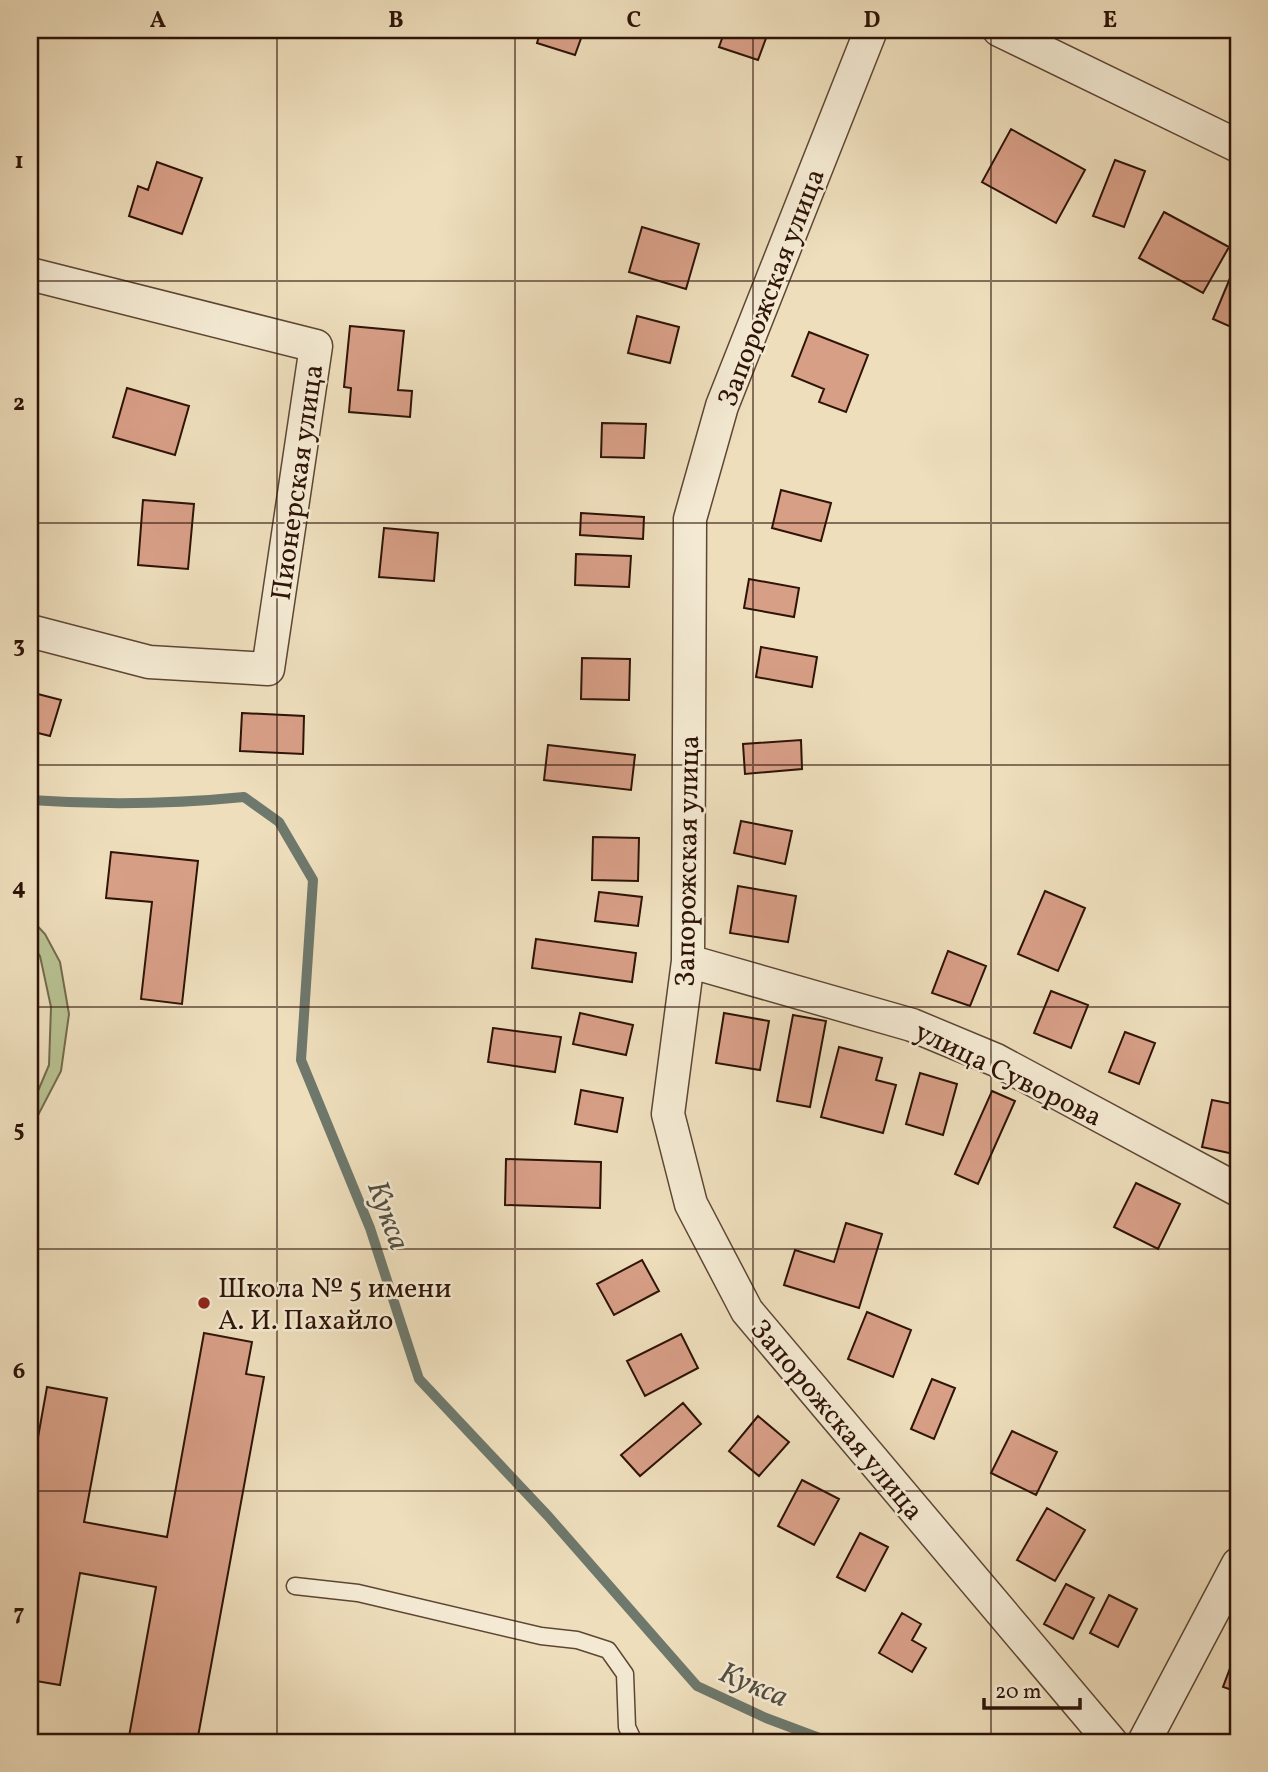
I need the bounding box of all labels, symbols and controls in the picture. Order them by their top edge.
text: A [150,5,166,37]
text: B [388,5,404,37]
text: C [627,5,641,37]
text: D [864,5,881,37]
text: E [1103,5,1117,37]
text: 1 [14,146,24,178]
street label: Запорожская улица [709,163,836,413]
street label: Пионерская улица [263,362,334,603]
text: 2 [13,388,25,420]
text: 3 [13,630,25,662]
street label: Запорожская улица [667,735,710,987]
text: 4 [12,872,26,904]
street label: улица Суворова [908,1013,1108,1137]
text: 5 [13,1114,25,1146]
water label: Кукса [355,1175,419,1256]
place label: Школа № 5 имени А. И. Пахайло [218,1270,451,1341]
marker: Школа № 5 имени А. И. Пахайло [196,1295,212,1311]
street label: Запорожская улица [740,1312,932,1530]
text: 6 [13,1356,25,1388]
text: 7 [14,1598,25,1630]
water label: Кукса [712,1653,794,1719]
scale bar [984,1667,1081,1711]
text: 20 m [995,1678,1041,1707]

